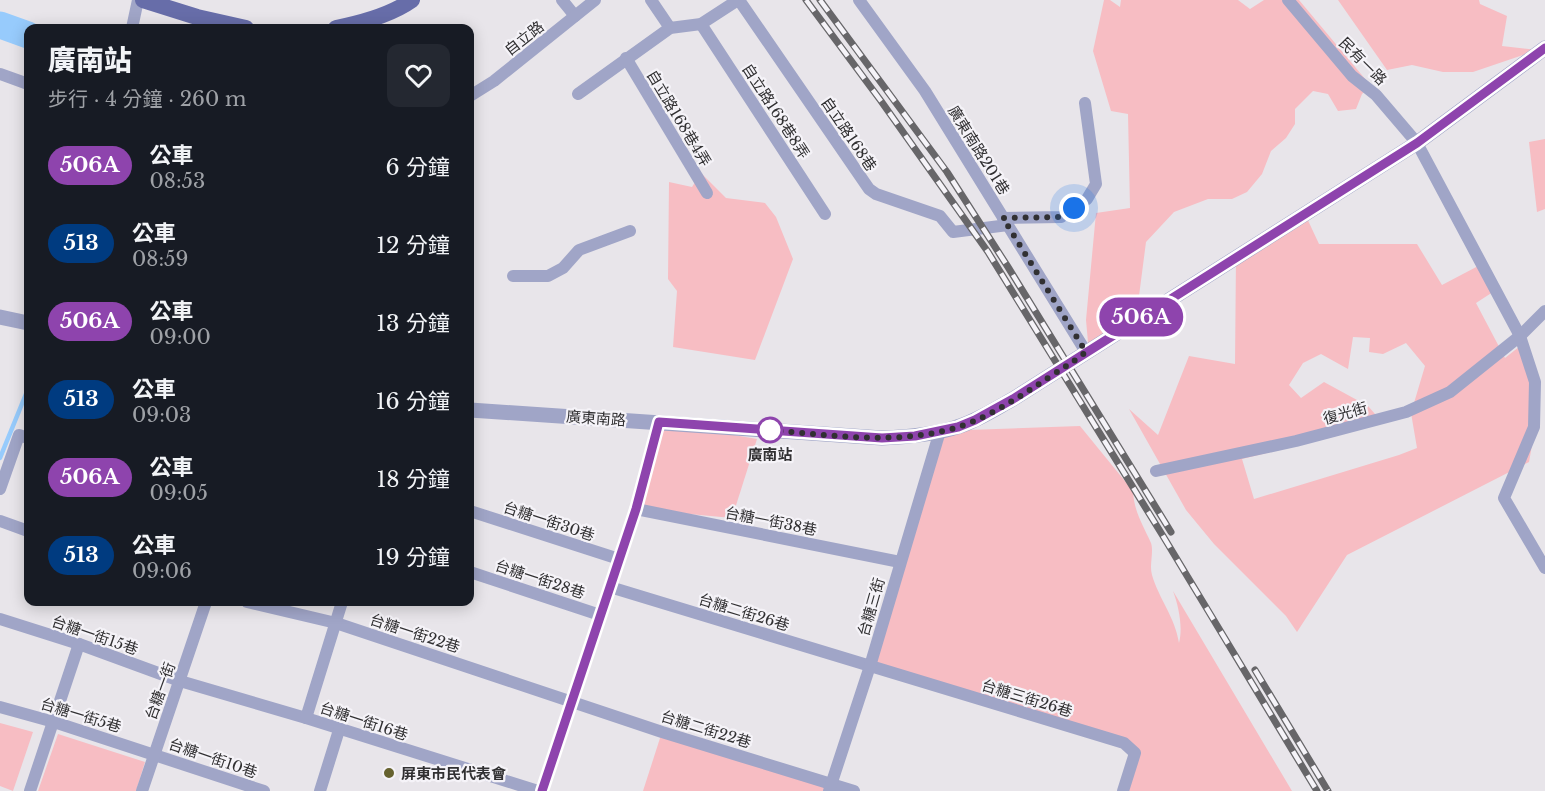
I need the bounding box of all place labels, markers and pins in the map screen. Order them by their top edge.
marker: 廣南站 [757,417,783,443]
place label: 廣南站 [747,445,793,464]
place label: 屏東市民代表會 [401,764,506,783]
marker: 屏東市民代表會 [382,766,396,780]

